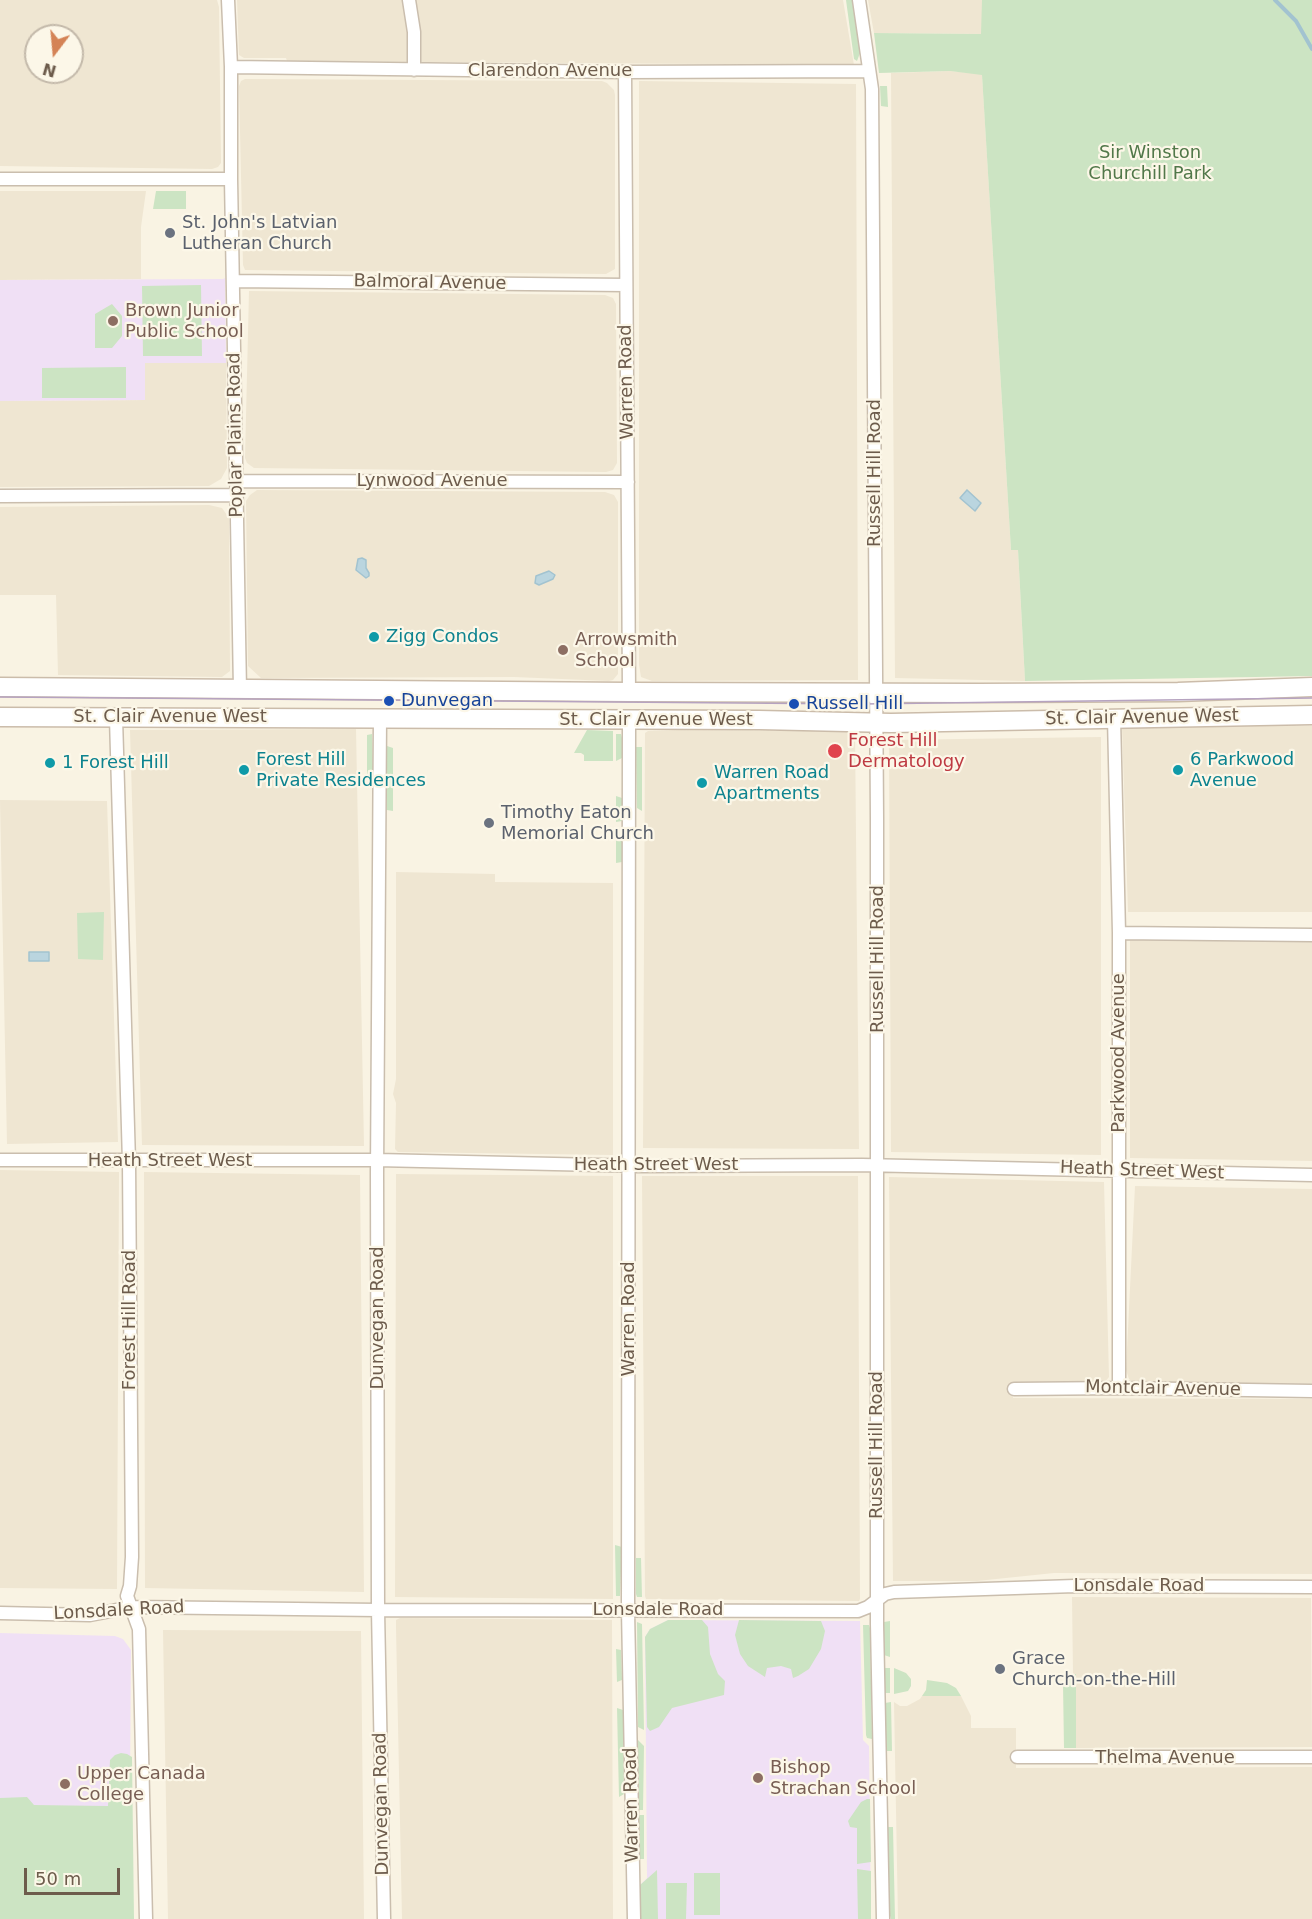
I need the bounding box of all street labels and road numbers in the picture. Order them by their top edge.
street label: Clarendon Avenue [468,60,632,82]
street label: Balmoral Avenue [353,271,507,295]
street label: Warren Road [615,324,639,440]
street label: Poplar Plains Road [224,352,248,518]
street label: Russell Hill Road [864,399,886,547]
street label: Lynwood Avenue [356,470,508,492]
street label: St. Clair Avenue West [73,706,267,728]
street label: St. Clair Avenue West [1045,706,1239,730]
street label: St. Clair Avenue West [559,709,753,731]
street label: Russell Hill Road [867,885,889,1033]
street label: Parkwood Avenue [1108,973,1130,1133]
street label: Heath Street West [88,1150,252,1172]
street label: Heath Street West [574,1154,738,1176]
street label: Heath Street West [1059,1157,1225,1185]
street label: Dunvegan Road [367,1246,389,1390]
street label: Forest Hill Road [119,1250,141,1390]
street label: Warren Road [618,1261,640,1377]
street label: Russell Hill Road [866,1371,888,1519]
street label: Montclair Avenue [1085,1377,1241,1401]
street label: Lonsdale Road [1074,1575,1204,1597]
street label: Lonsdale Road [53,1597,185,1625]
street label: Lonsdale Road [593,1599,723,1621]
street label: Dunvegan Road [370,1732,394,1876]
street label: Warren Road [620,1747,644,1863]
street label: Thelma Avenue [1095,1747,1235,1769]

